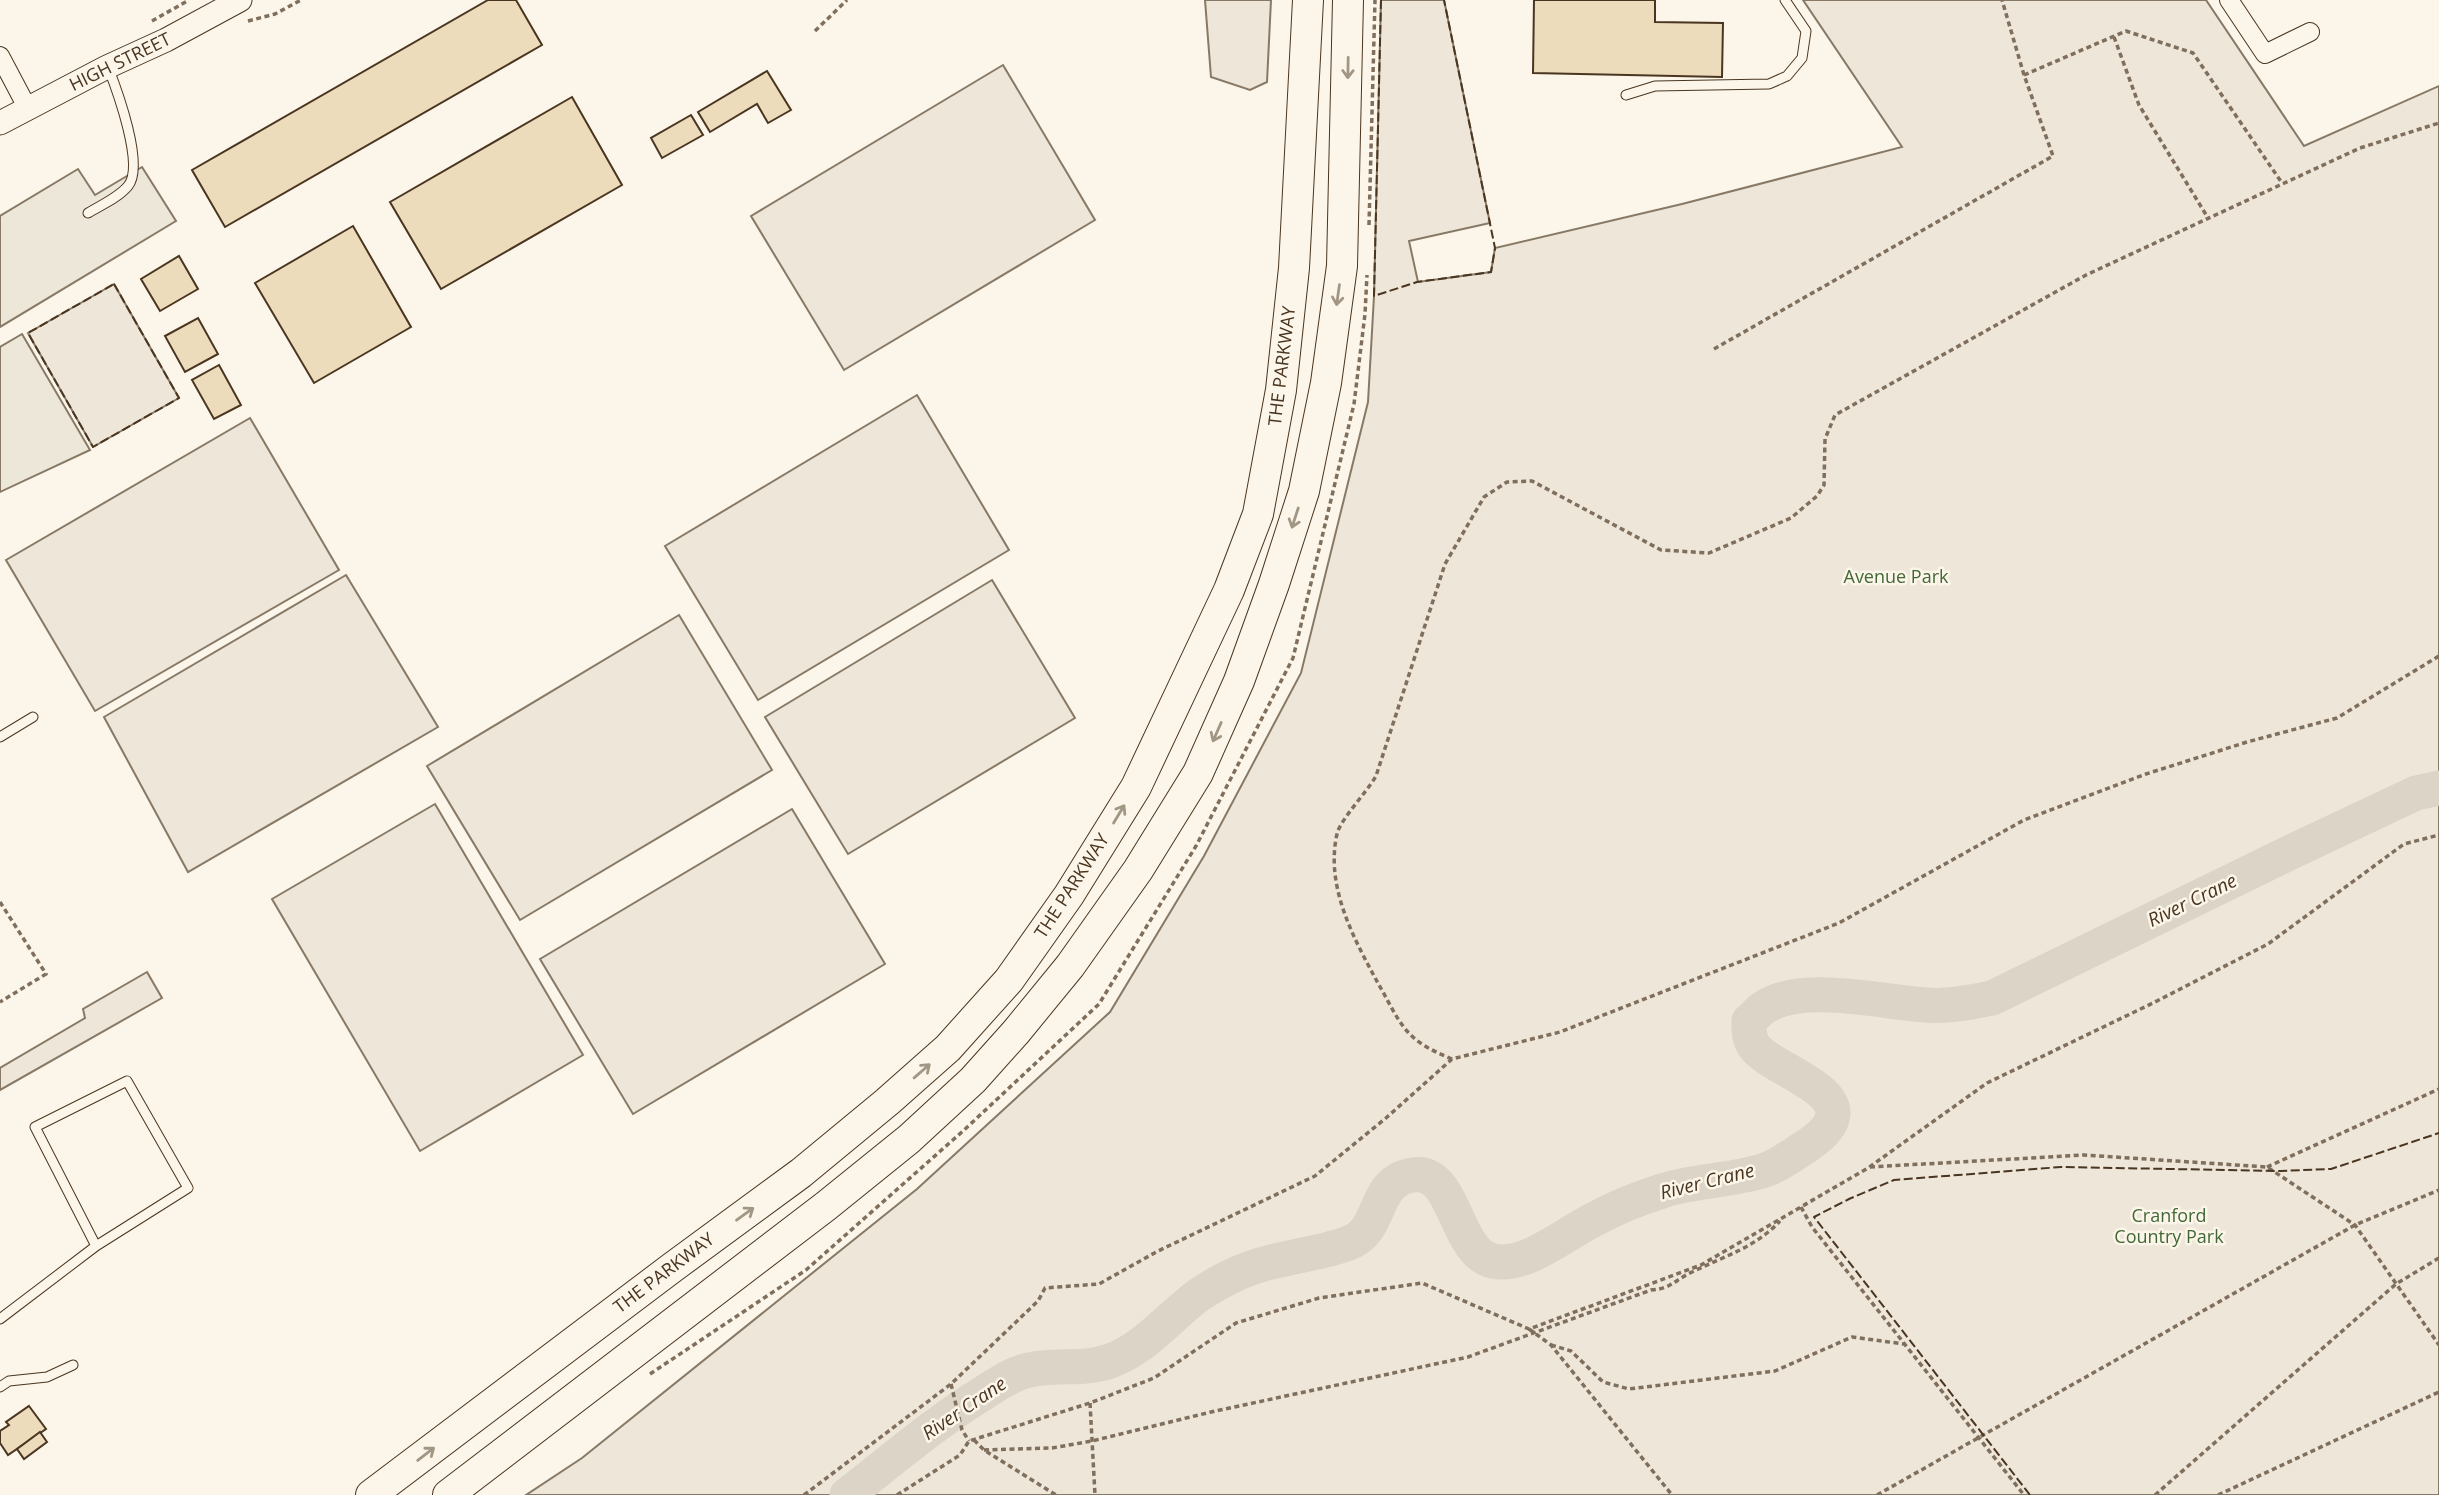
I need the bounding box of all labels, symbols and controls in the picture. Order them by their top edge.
street label: HIGH STREET [65,26,174,96]
one-way arrow [1341,56,1354,79]
one-way arrow [1331,284,1344,306]
street label: THE PARKWAY [1262,304,1300,427]
one-way arrow [1288,507,1300,529]
park label: Avenue Park [1844,564,1949,588]
one-way arrow [1209,721,1222,742]
one-way arrow [1112,805,1126,825]
street label: THE PARKWAY [1028,828,1114,942]
water label: River Crane [2143,867,2241,933]
one-way arrow [913,1063,931,1079]
water label: River Crane [1657,1157,1757,1205]
park label: Cranford Country Park [2114,1203,2224,1248]
one-way arrow [735,1207,754,1221]
street label: THE PARKWAY [608,1226,719,1318]
water label: River Crane [917,1370,1011,1446]
one-way arrow [416,1446,435,1461]

